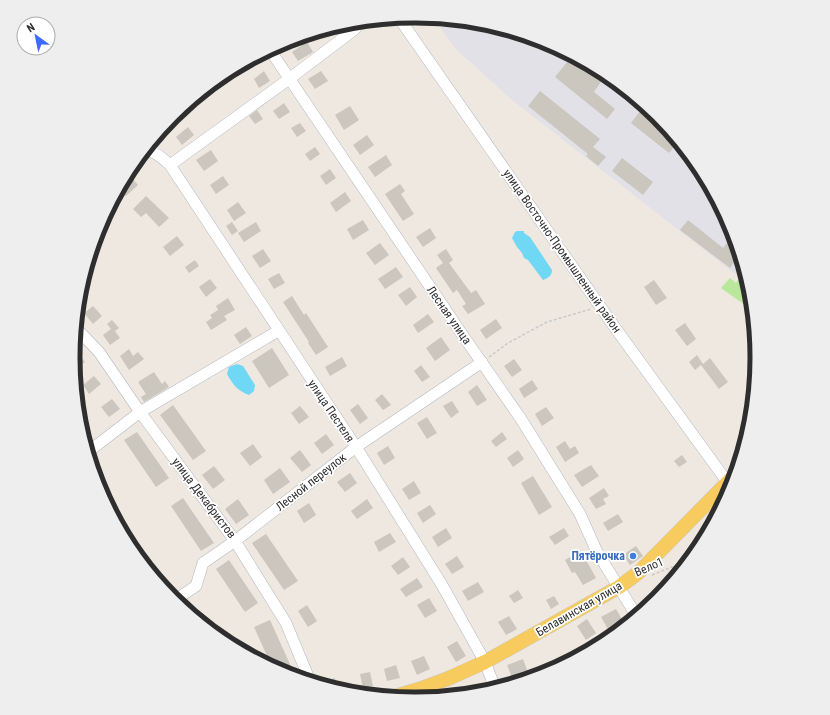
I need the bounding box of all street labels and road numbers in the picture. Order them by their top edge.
street label: улица Восточно-Промышленный район [500,167,624,335]
street label: Лесная улица [424,283,474,347]
street label: улица Пестеля [305,377,357,445]
street label: Лесной переулок [273,450,349,514]
street label: улица Декабристов [169,455,239,541]
street label: Вело1 [632,554,666,580]
street label: Белавинская улица [534,579,625,639]

